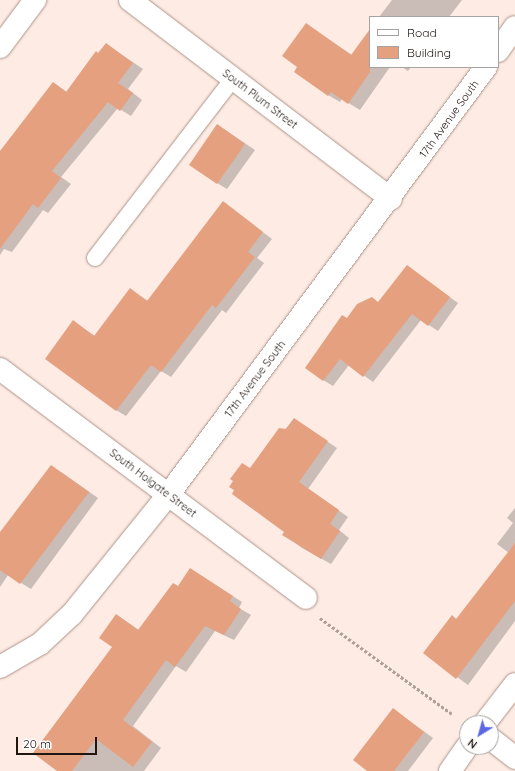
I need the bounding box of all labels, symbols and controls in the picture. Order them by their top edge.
legend [369,16,499,68]
text: Road [407,25,437,40]
text: Building [407,45,451,60]
street label: South Plum Street [220,67,300,131]
street label: 17th Avenue South [417,78,481,160]
street label: 17th Avenue South [222,338,288,420]
street label: South Holgate Street [107,446,199,520]
north arrow [459,715,499,755]
scale bar [18,729,99,755]
text: 20 m [23,736,51,751]
text: N [465,736,480,752]

